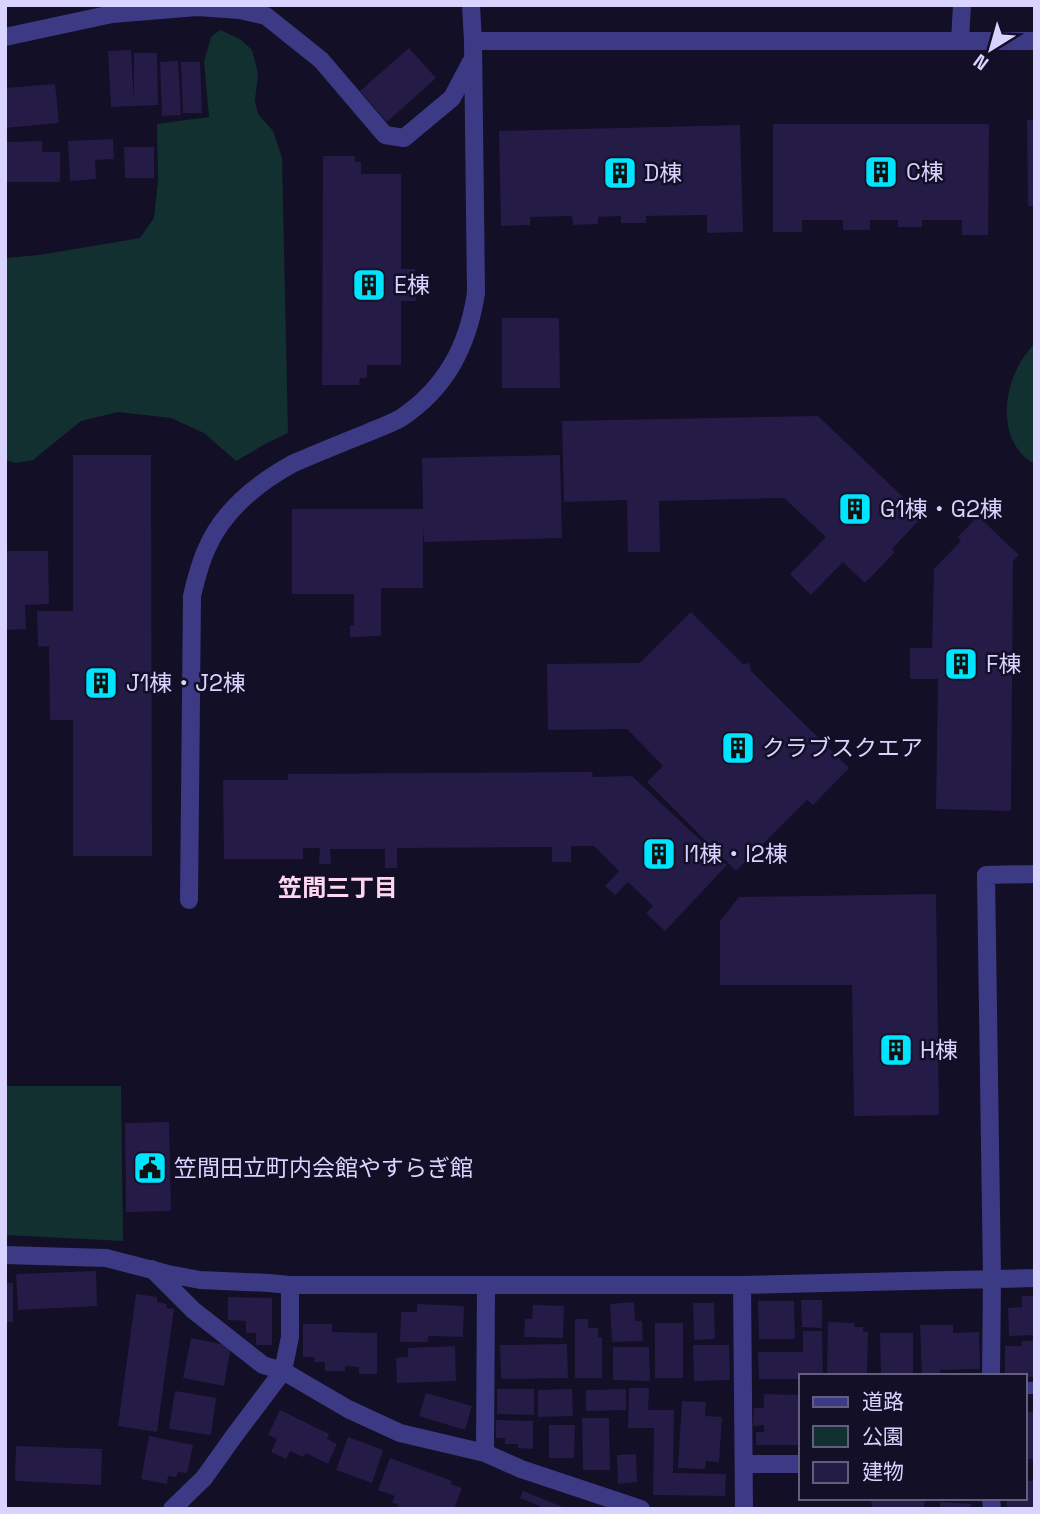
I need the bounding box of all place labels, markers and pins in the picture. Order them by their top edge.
building icon: C棟 [862,153,900,191]
building icon: D棟 [601,154,639,192]
place label: C棟 [906,157,944,187]
place label: D棟 [644,158,682,188]
building icon: E棟 [350,266,388,304]
place label: E棟 [394,270,430,300]
building icon: G1棟・G2棟 [836,490,874,528]
place label: G1棟・G2棟 [880,494,1003,524]
building icon: F棟 [942,645,980,683]
place label: F棟 [986,649,1021,679]
building icon: J1棟・J2棟 [82,664,120,702]
place label: J1棟・J2棟 [126,668,246,698]
building icon: クラブスクエア [719,729,757,767]
place label: クラブスクエア [762,733,923,763]
building icon: I1棟・I2棟 [640,835,678,873]
place label: I1棟・I2棟 [684,839,788,869]
building icon: H棟 [877,1031,915,1069]
place label: H棟 [920,1035,958,1065]
public building icon: 笠間田立町内会館やすらぎ館 [131,1149,169,1187]
place label: 笠間田立町内会館やすらぎ館 [174,1153,473,1183]

